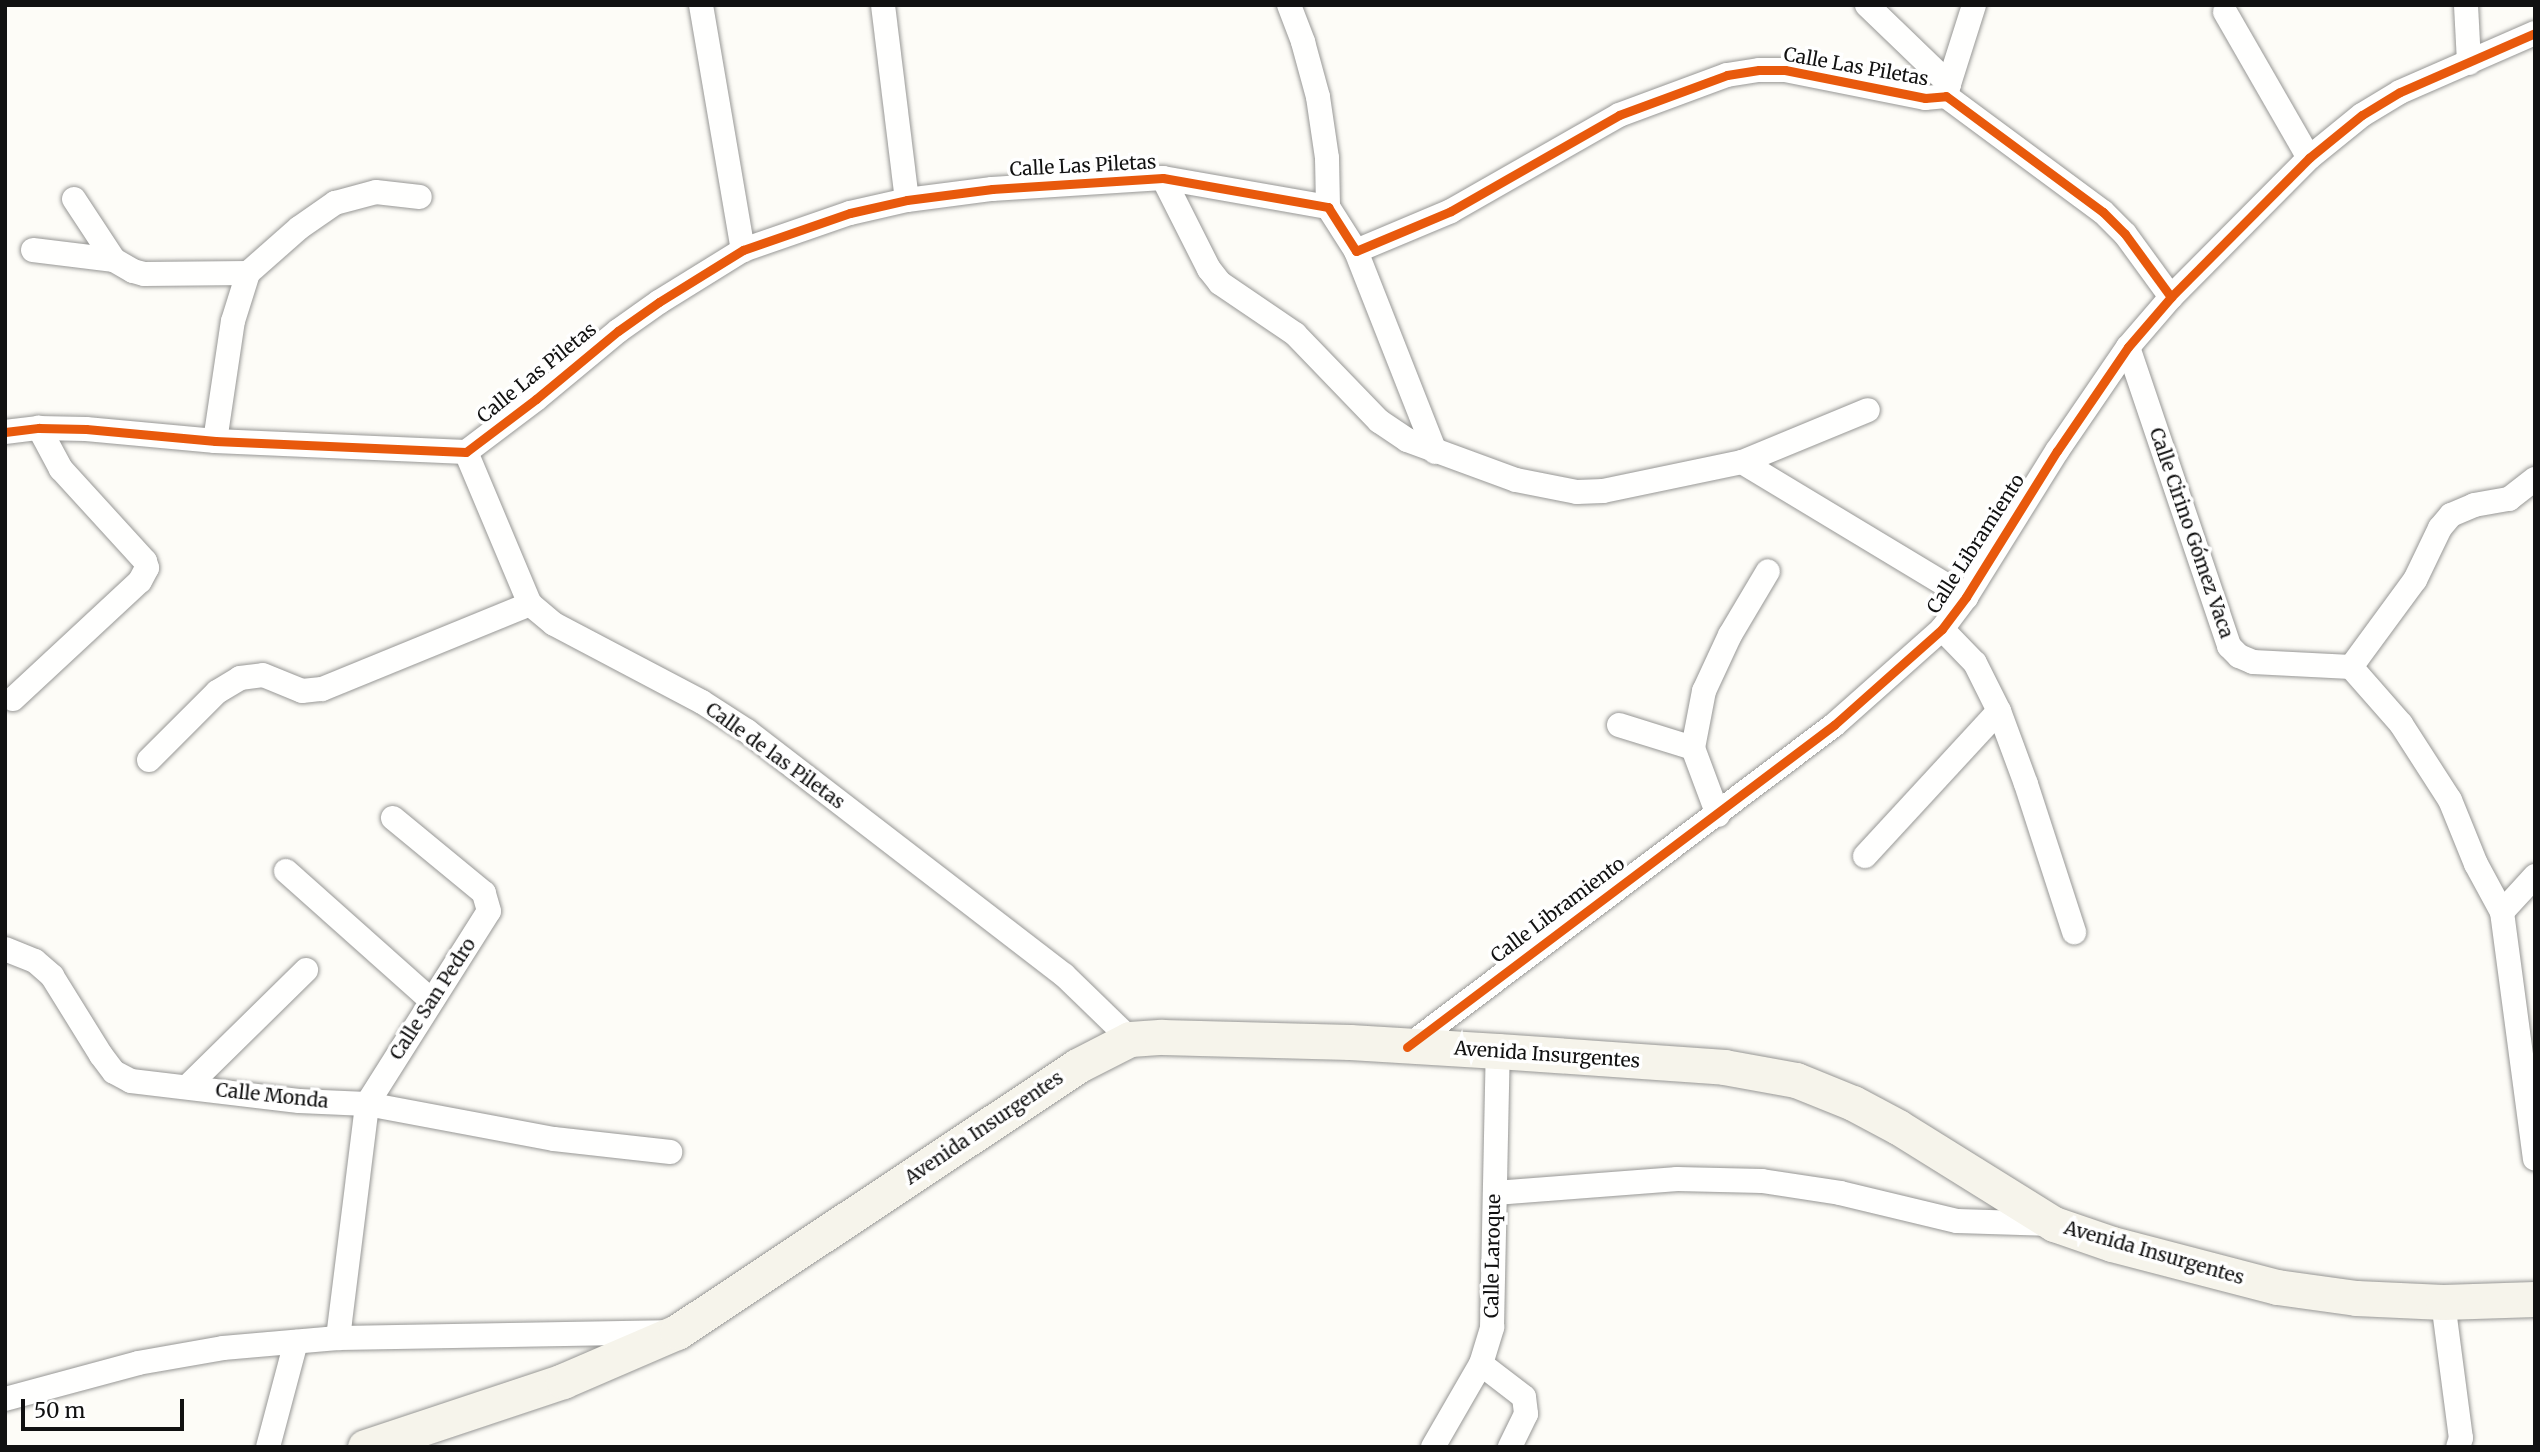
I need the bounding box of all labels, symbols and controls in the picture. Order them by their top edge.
street label: Calle Las Piletas [1782,43,1930,91]
street label: Calle Las Piletas [1009,151,1157,181]
street label: Calle Las Piletas [473,318,601,428]
street label: Calle Cirino Gómez Vaca [2144,425,2238,641]
street label: Calle Libramiento [1922,470,2030,618]
street label: Calle de las Piletas [701,698,849,814]
street label: Calle Libramiento [1487,852,1629,968]
street label: Calle San Pedro [385,934,481,1064]
street label: Avenida Insurgentes [1453,1037,1641,1073]
street label: Avenida Insurgentes [900,1066,1068,1190]
street label: Calle Monda [215,1079,329,1113]
street label: Calle Laroque [1481,1194,1505,1318]
street label: Avenida Insurgentes [2061,1216,2247,1290]
scale bar [24,1386,187,1430]
text: 50 m [34,1397,85,1424]

